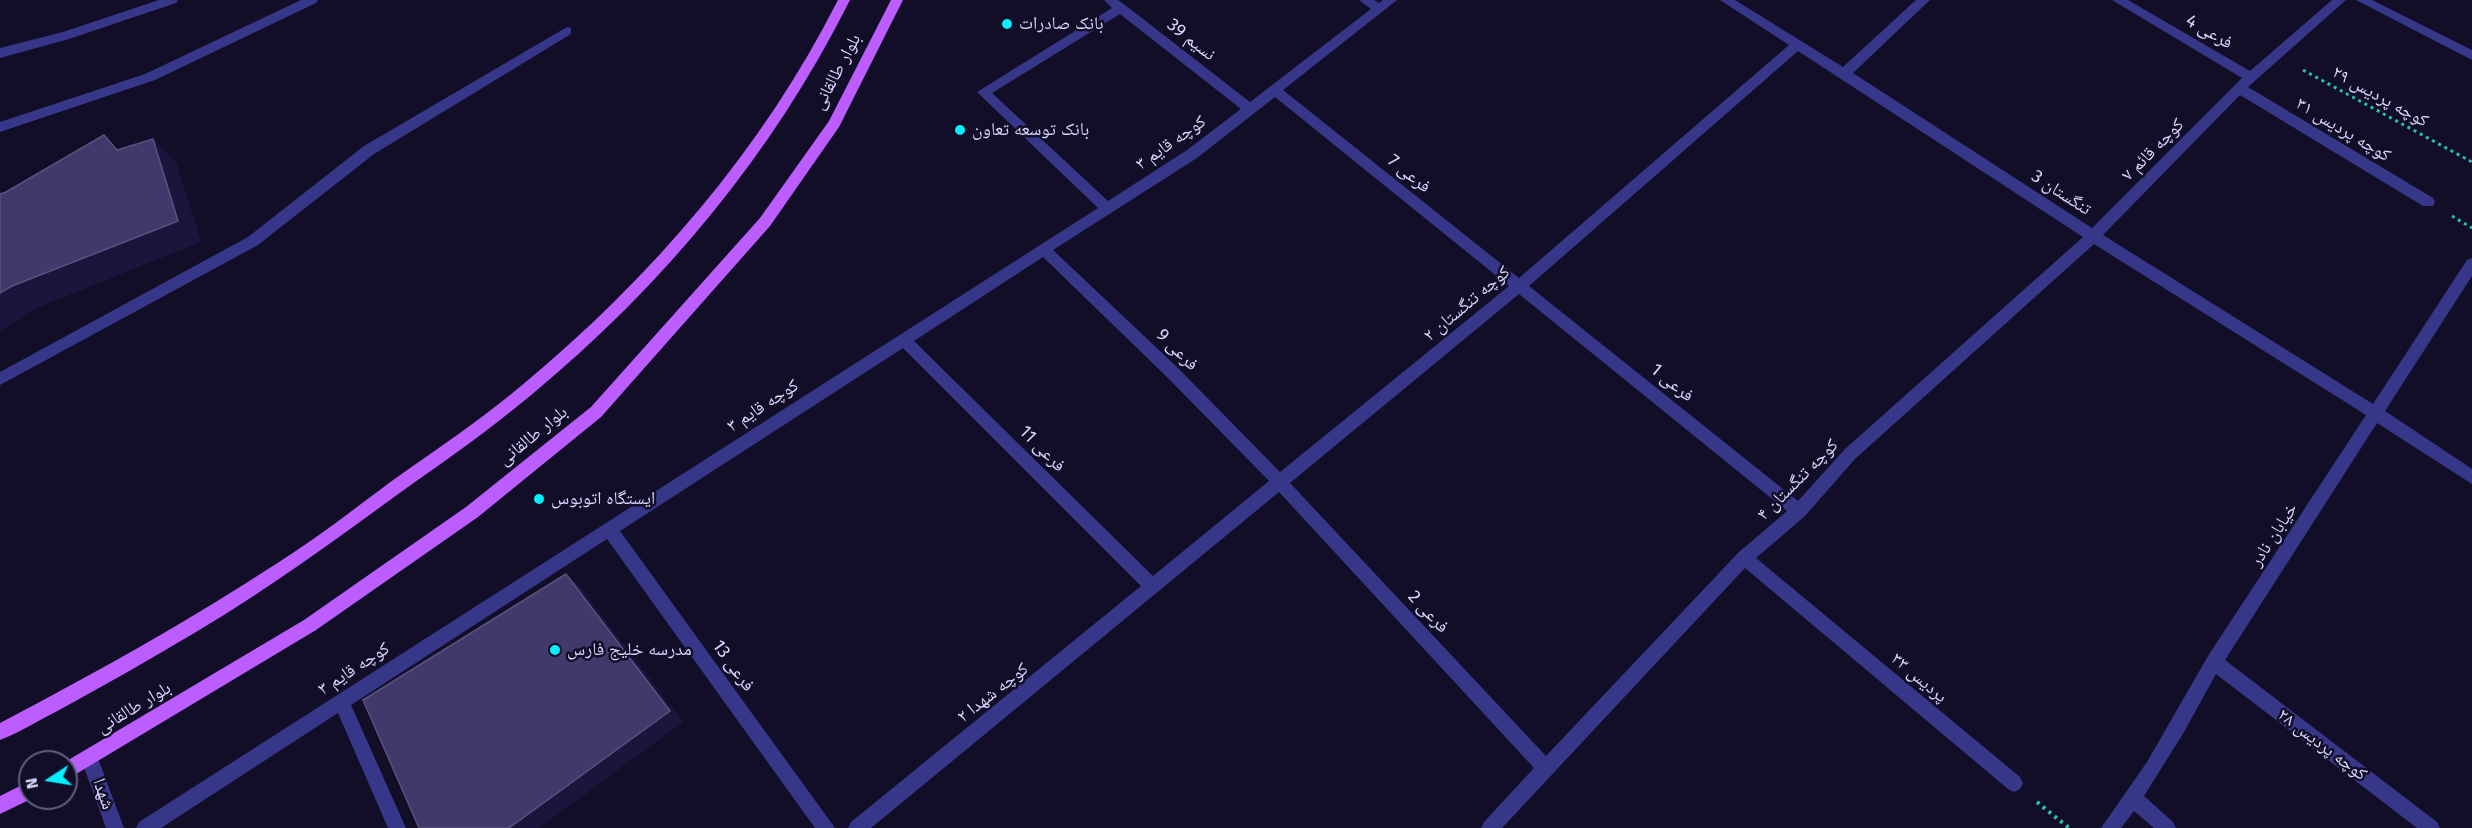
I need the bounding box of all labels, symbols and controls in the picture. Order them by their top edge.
street label: فرعی 4 [2182,10,2236,54]
place label: بانک صادرات [1019,13,1103,35]
street label: نسیم 39 [1162,14,1220,66]
marker: بانک صادرات [1000,17,1014,31]
street label: بلوار طالقانی [808,30,866,114]
street label: کوچه پردیس ۲۹ [2328,62,2432,132]
street label: کوچه پردیس ۳۱ [2292,93,2394,167]
street label: کوچه قایم ۳ [1132,111,1210,175]
street label: کوچه قائم ۷ [2117,114,2189,186]
place label: بانک توسعه تعاون [972,119,1089,141]
marker: بانک توسعه تعاون [953,123,967,137]
street label: فرعی 7 [1383,150,1435,198]
street label: تنگستان 3 [2027,166,2095,220]
street label: کوچه تنگستان ۲ [1419,262,1515,346]
street label: فرعی 9 [1152,325,1202,375]
street label: فرعی 1 [1646,359,1698,407]
street label: کوچه قایم ۳ [723,375,803,437]
street label: بلوار طالقانی [494,402,572,470]
street label: فرعی 11 [1014,421,1070,477]
street label: کوچه تنگستان ۴ [1753,435,1843,525]
place label: ایستگاه اتوبوس [551,488,655,510]
marker: ایستگاه اتوبوس [532,492,546,506]
street label: خیابان نادر [2246,499,2302,571]
street label: فرعی 2 [1403,586,1453,638]
street label: فرعی 13 [707,636,759,696]
street label: کوچه قایم ۳ [314,638,394,700]
place label: مدرسه خلیج فارس [567,639,692,661]
marker: مدرسه خلیج فارس [548,643,562,657]
street label: پردیس ۳۳ [1887,648,1951,708]
street label: کوچه شهدا ۲ [953,658,1033,728]
street label: بلوار طالقانی [93,677,175,739]
street label: کوچه پردیس ۲۸ [2273,704,2371,786]
north arrow [18,750,78,810]
street label: شهدا [87,775,119,813]
text: N [21,776,42,791]

